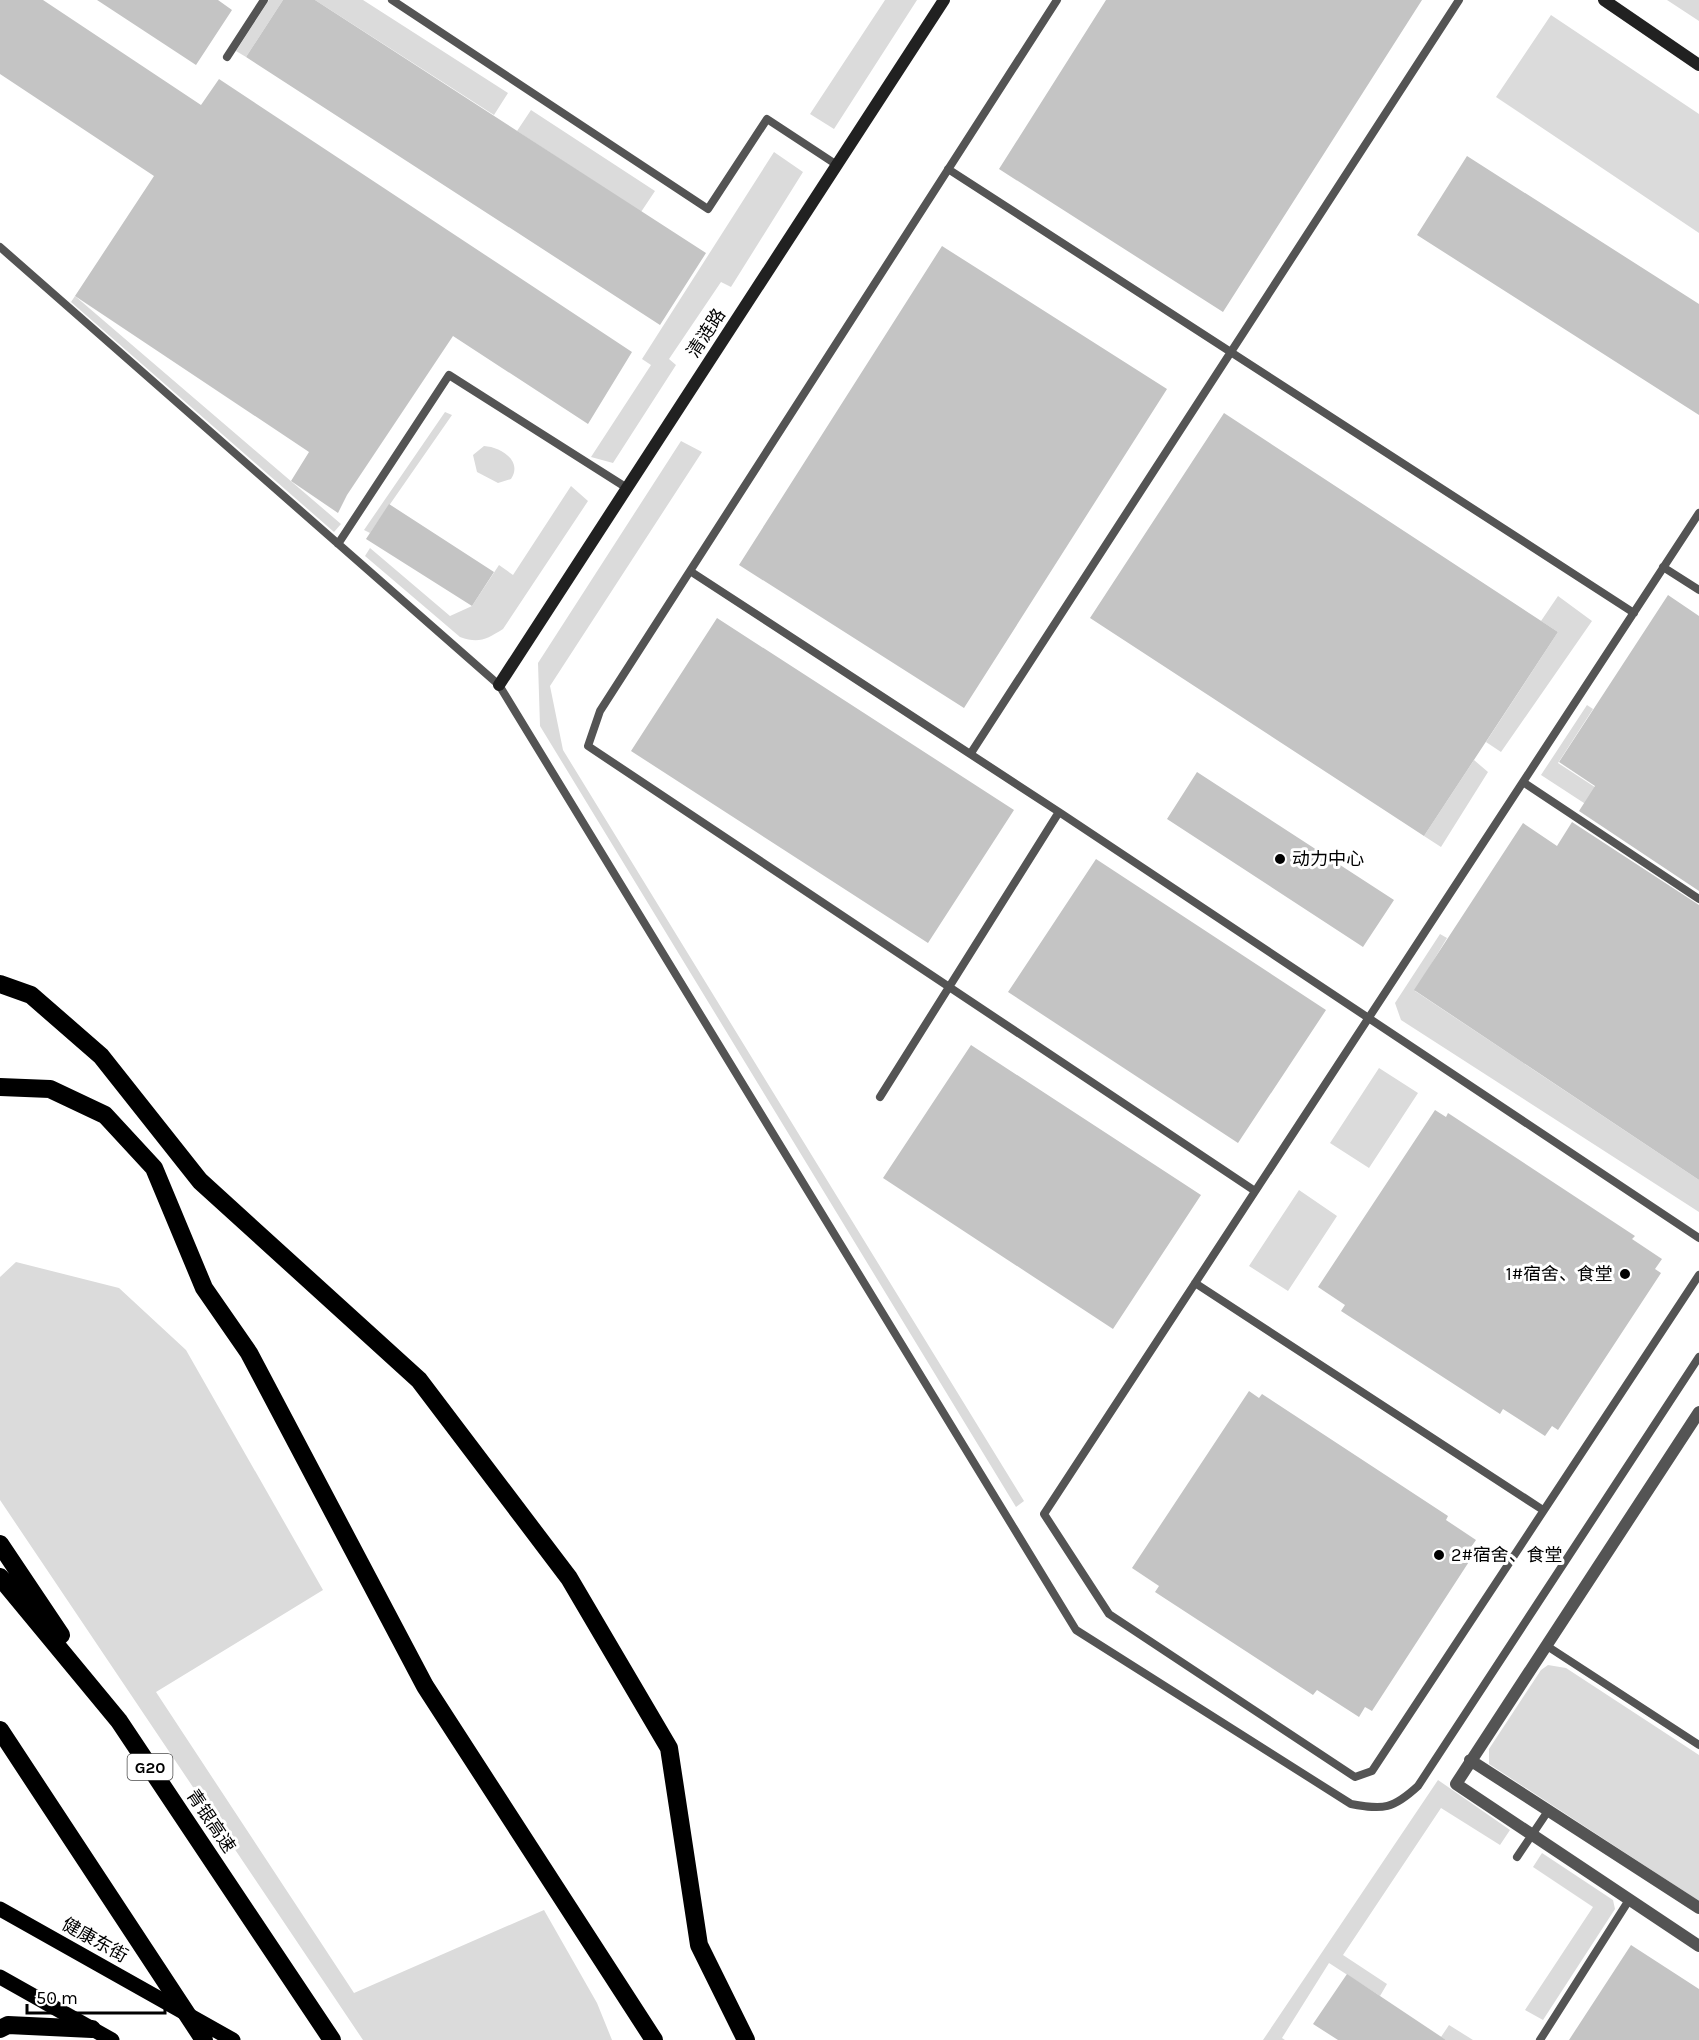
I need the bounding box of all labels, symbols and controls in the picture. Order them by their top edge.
street label: 清涟路 [682,304,730,362]
place label: 动力中心 [1292,848,1364,870]
marker: 动力中心 [1273,852,1287,866]
place label: 1#宿舍、食堂 [1506,1263,1613,1285]
marker: 1#宿舍、食堂 [1618,1267,1632,1281]
place label: 2#宿舍、食堂 [1451,1544,1563,1566]
marker: 2#宿舍、食堂 [1432,1548,1446,1562]
road number: G20 [128,1754,172,1780]
street label: 青银高速 [182,1785,240,1857]
street label: 健康东街 [58,1913,132,1967]
scale bar [27,1977,165,2015]
text: 50 m [36,1987,78,2009]

